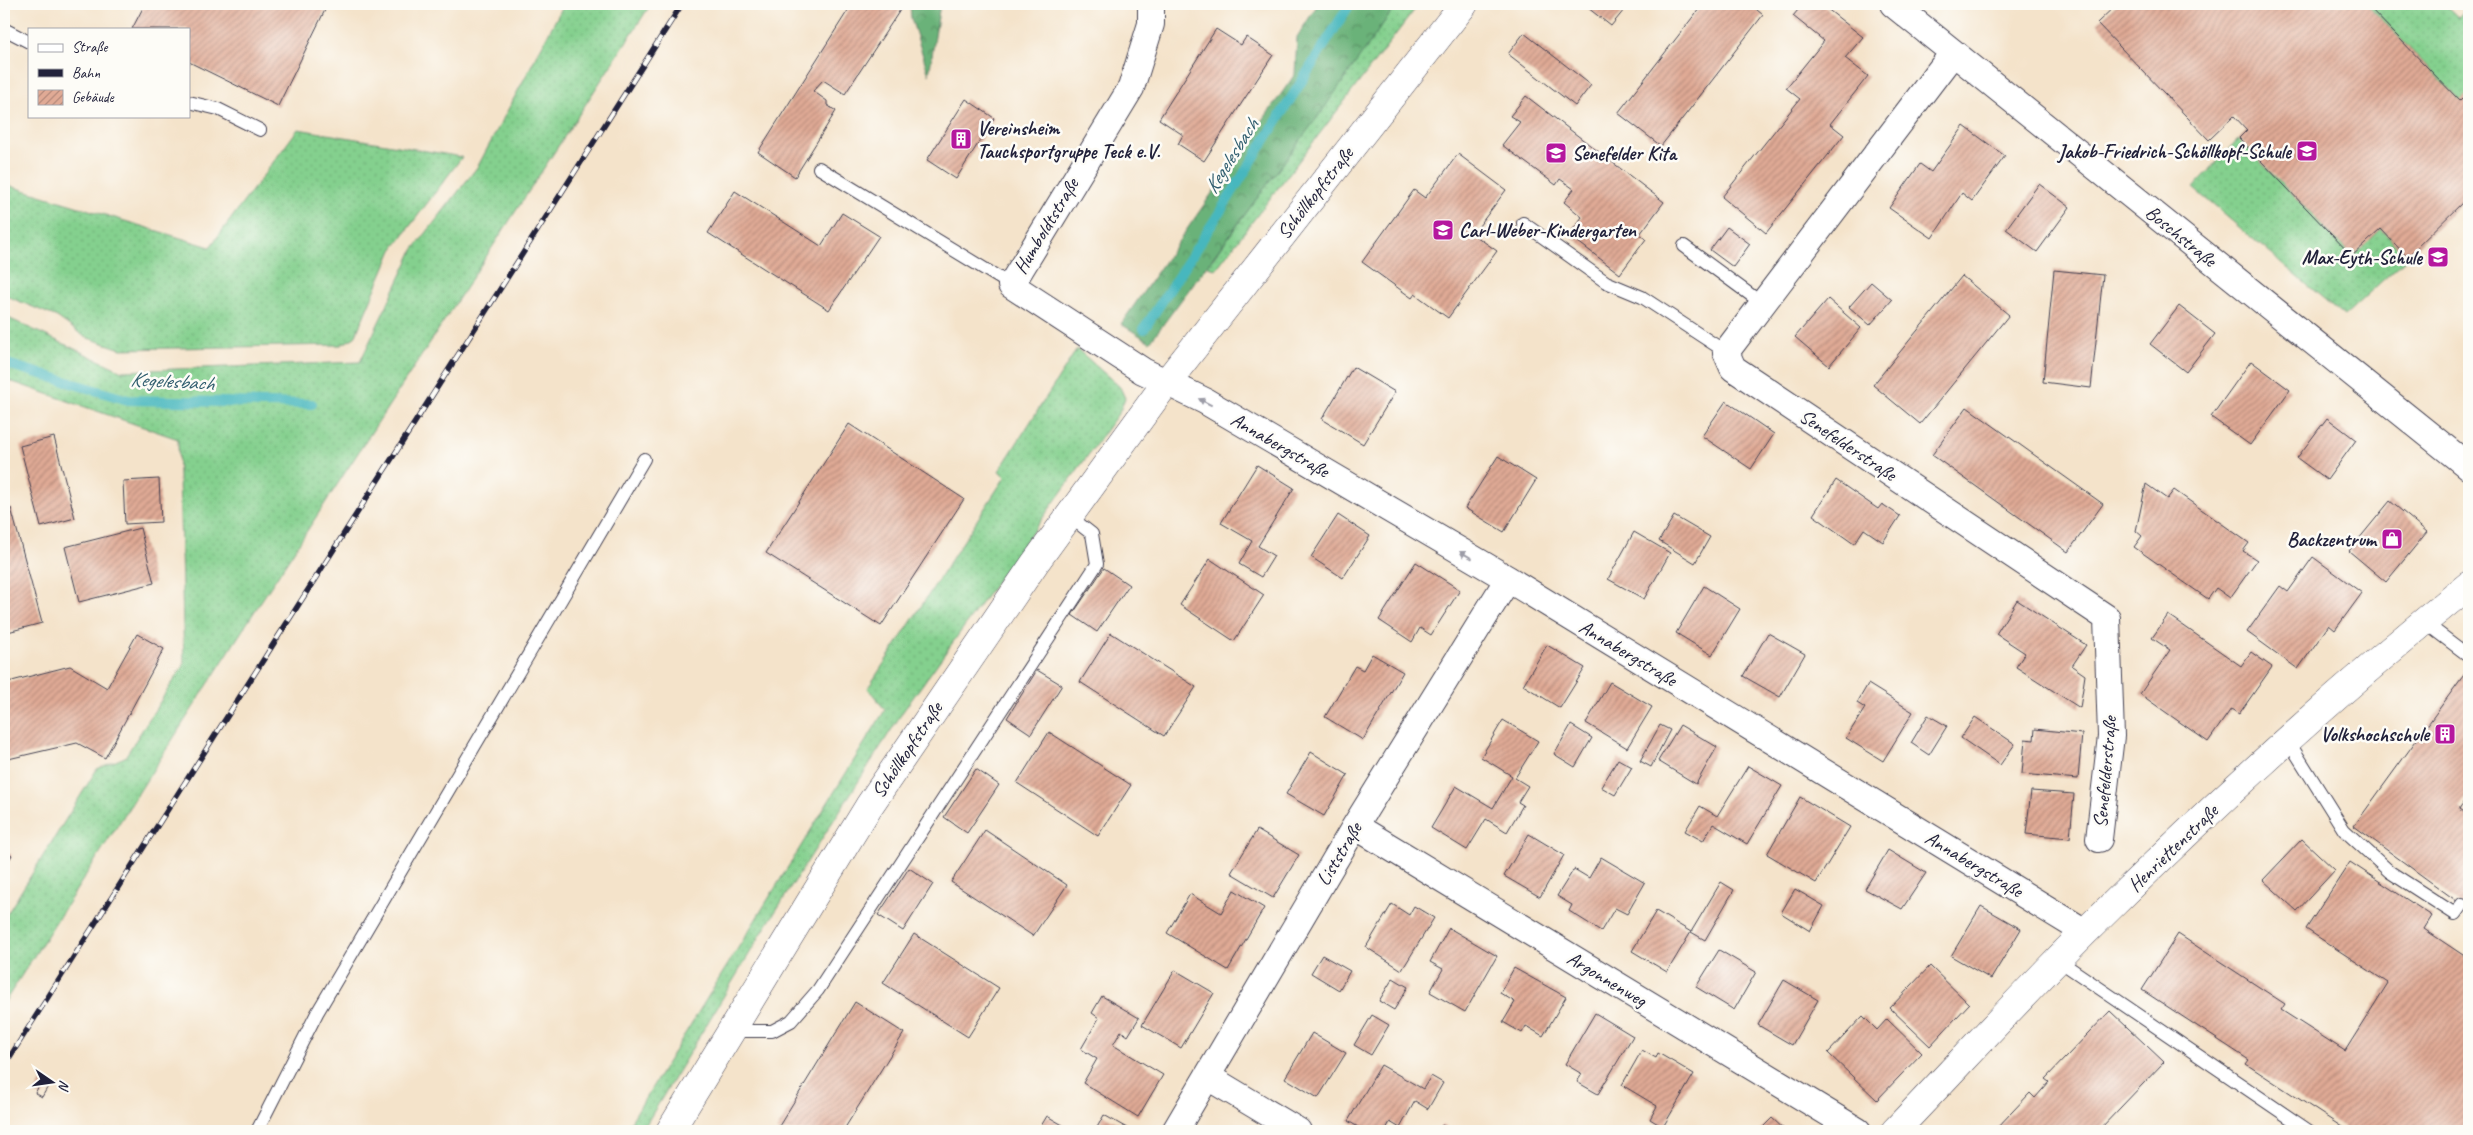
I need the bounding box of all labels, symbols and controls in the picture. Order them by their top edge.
legend [28,28,190,118]
text: Straße [72,38,108,57]
text: Bahn [72,64,100,83]
text: Gebäude [72,88,115,107]
water label: Kegelesbach [1198,113,1265,198]
place label: Vereinsheim Tauchsportgruppe Teck e.V. [977,116,1161,164]
building icon: Vereinsheim Tauchsportgruppe Teck e.V. [949,127,973,151]
place label: Jakob-Friedrich-Schöllkopf-Schule [2056,139,2292,164]
school or university icon: Jakob-Friedrich-Schöllkopf-Schule [2295,139,2319,163]
street label: Schöllkopfstraße [1271,141,1360,244]
school or university icon: Senefelder Kita [1544,141,1568,165]
place label: Senefelder Kita [1572,141,1678,166]
street label: Humboldtstraße [1008,172,1085,278]
street label: Boschstraße [2140,200,2223,273]
school or university icon: Carl-Weber-Kindergarten [1431,218,1455,242]
place label: Carl-Weber-Kindergarten [1459,218,1637,243]
place label: Max-Eyth-Schule [2302,245,2423,270]
school or university icon: Max-Eyth-Schule [2426,245,2450,269]
water label: Kegelesbach [130,366,216,396]
one-way arrow [1198,398,1212,406]
street label: Senefelderstraße [1795,403,1903,487]
street label: Annabergstraße [1226,407,1335,484]
place label: Backzentrum [2287,527,2378,552]
shop icon: Backzentrum [2380,527,2404,551]
one-way arrow [1459,550,1472,559]
street label: Annabergstraße [1575,614,1683,693]
street label: Schöllkopfstraße [866,696,949,803]
street label: Senefelderstraße [2088,714,2122,829]
place label: Volkshochschule [2320,722,2431,747]
building icon: Volkshochschule [2433,722,2457,746]
street label: Henriettenstraße [2123,798,2225,897]
street label: Liststraße [1311,817,1368,890]
street label: Annabergstraße [1921,825,2029,904]
street label: Argonnenweg [1563,945,1652,1013]
north arrow [28,1058,78,1108]
text: N [54,1079,73,1093]

